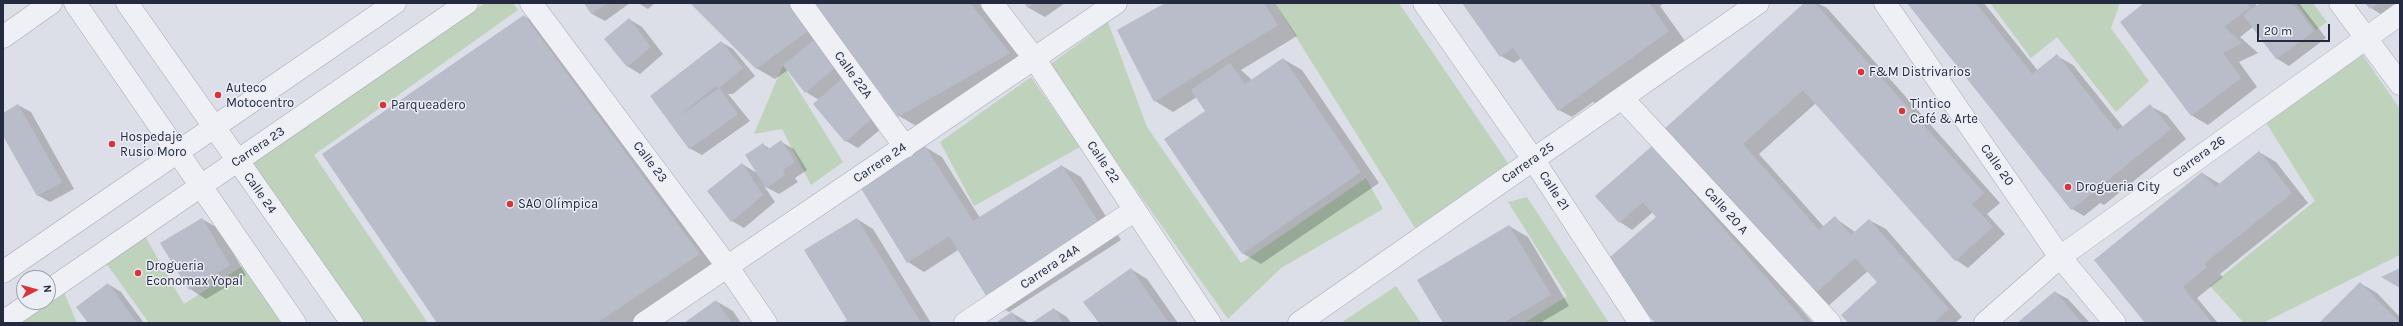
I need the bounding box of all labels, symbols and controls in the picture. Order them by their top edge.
scale bar [2259,16,2332,42]
text: 20 m [2264,24,2292,38]
street label: Calle 22A [831,48,875,102]
place label: F&M Distrivarios [1869,64,1971,80]
marker: F&M Distrivarios [1856,67,1866,77]
place label: Auteco Motocentro [226,80,294,111]
marker: Auteco Motocentro [213,90,223,100]
place label: Tintico Café & Arte [1910,96,1978,127]
place label: Parqueadero [391,97,466,113]
marker: Parqueadero [378,100,388,110]
marker: Tintico Café & Arte [1897,106,1907,116]
street label: Carrera 23 [228,123,288,171]
place label: Hospedaje Rusio Moro [120,129,187,160]
street label: Carrera 26 [2170,133,2228,181]
street label: Calle 23 [630,138,670,186]
street label: Calle 22 [1083,138,1123,186]
marker: Hospedaje Rusio Moro [107,139,117,149]
street label: Carrera 24 [850,139,910,187]
street label: Carrera 25 [1499,139,1557,187]
street label: Calle 20 [1977,141,2017,189]
street label: Calle 21 [1535,168,1573,214]
street label: Calle 24 [240,169,280,217]
place label: Drogueria City [2076,179,2160,195]
marker: Drogueria City [2063,182,2073,192]
street label: Calle 20 A [1701,184,1751,238]
place label: SAO Olímpica [518,196,598,212]
marker: SAO Olímpica [505,199,515,209]
street label: Carrera 24A [1017,241,1083,293]
place label: Drogueria Economax Yopal [146,258,243,289]
marker: Drogueria Economax Yopal [133,268,143,278]
north arrow [16,270,56,310]
text: N [41,284,54,293]

